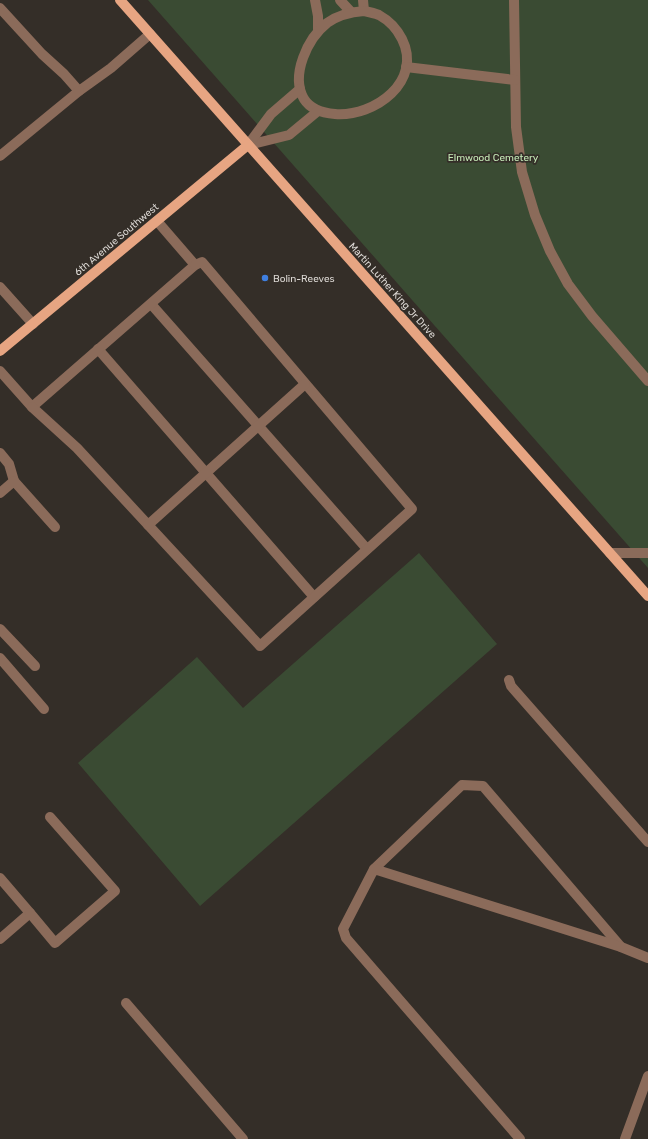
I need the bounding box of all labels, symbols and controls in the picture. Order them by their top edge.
park label: Elmwood Cemetery [448,152,539,164]
street label: 6th Avenue Southwest [72,201,161,278]
street label: Martin Luther King Jr Drive [346,240,439,341]
marker: Bolin-Reeves [260,273,270,283]
place label: Bolin-Reeves [273,273,335,285]

